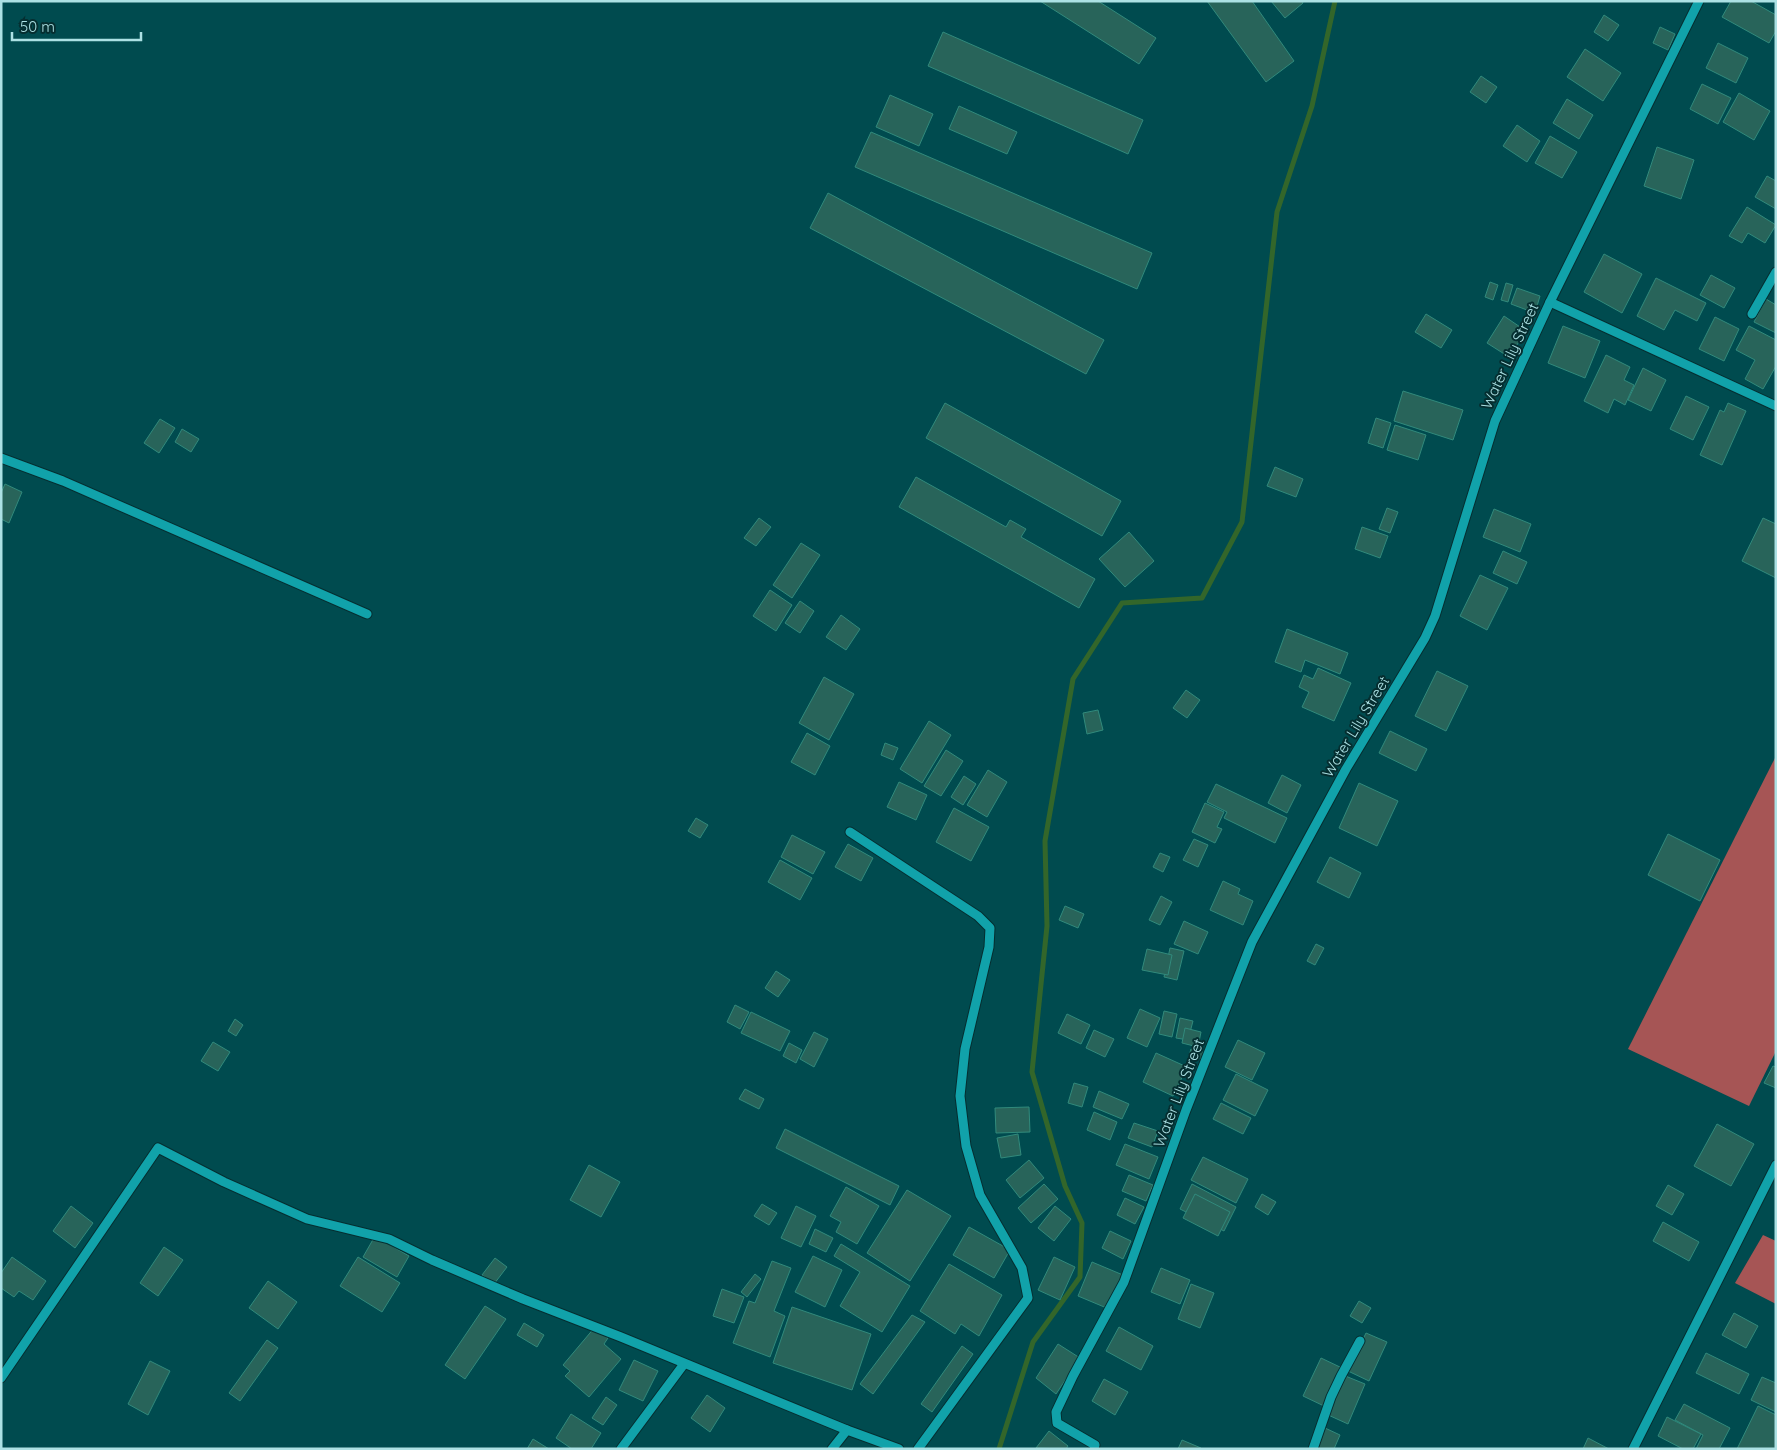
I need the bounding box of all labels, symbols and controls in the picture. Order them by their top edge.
scale bar [12,10,141,42]
text: 50 m [20,17,55,36]
street label: Water Lily Street [1477,300,1542,412]
street label: Water Lily Street [1318,673,1393,781]
street label: Water Lily Street [1149,1036,1208,1150]

